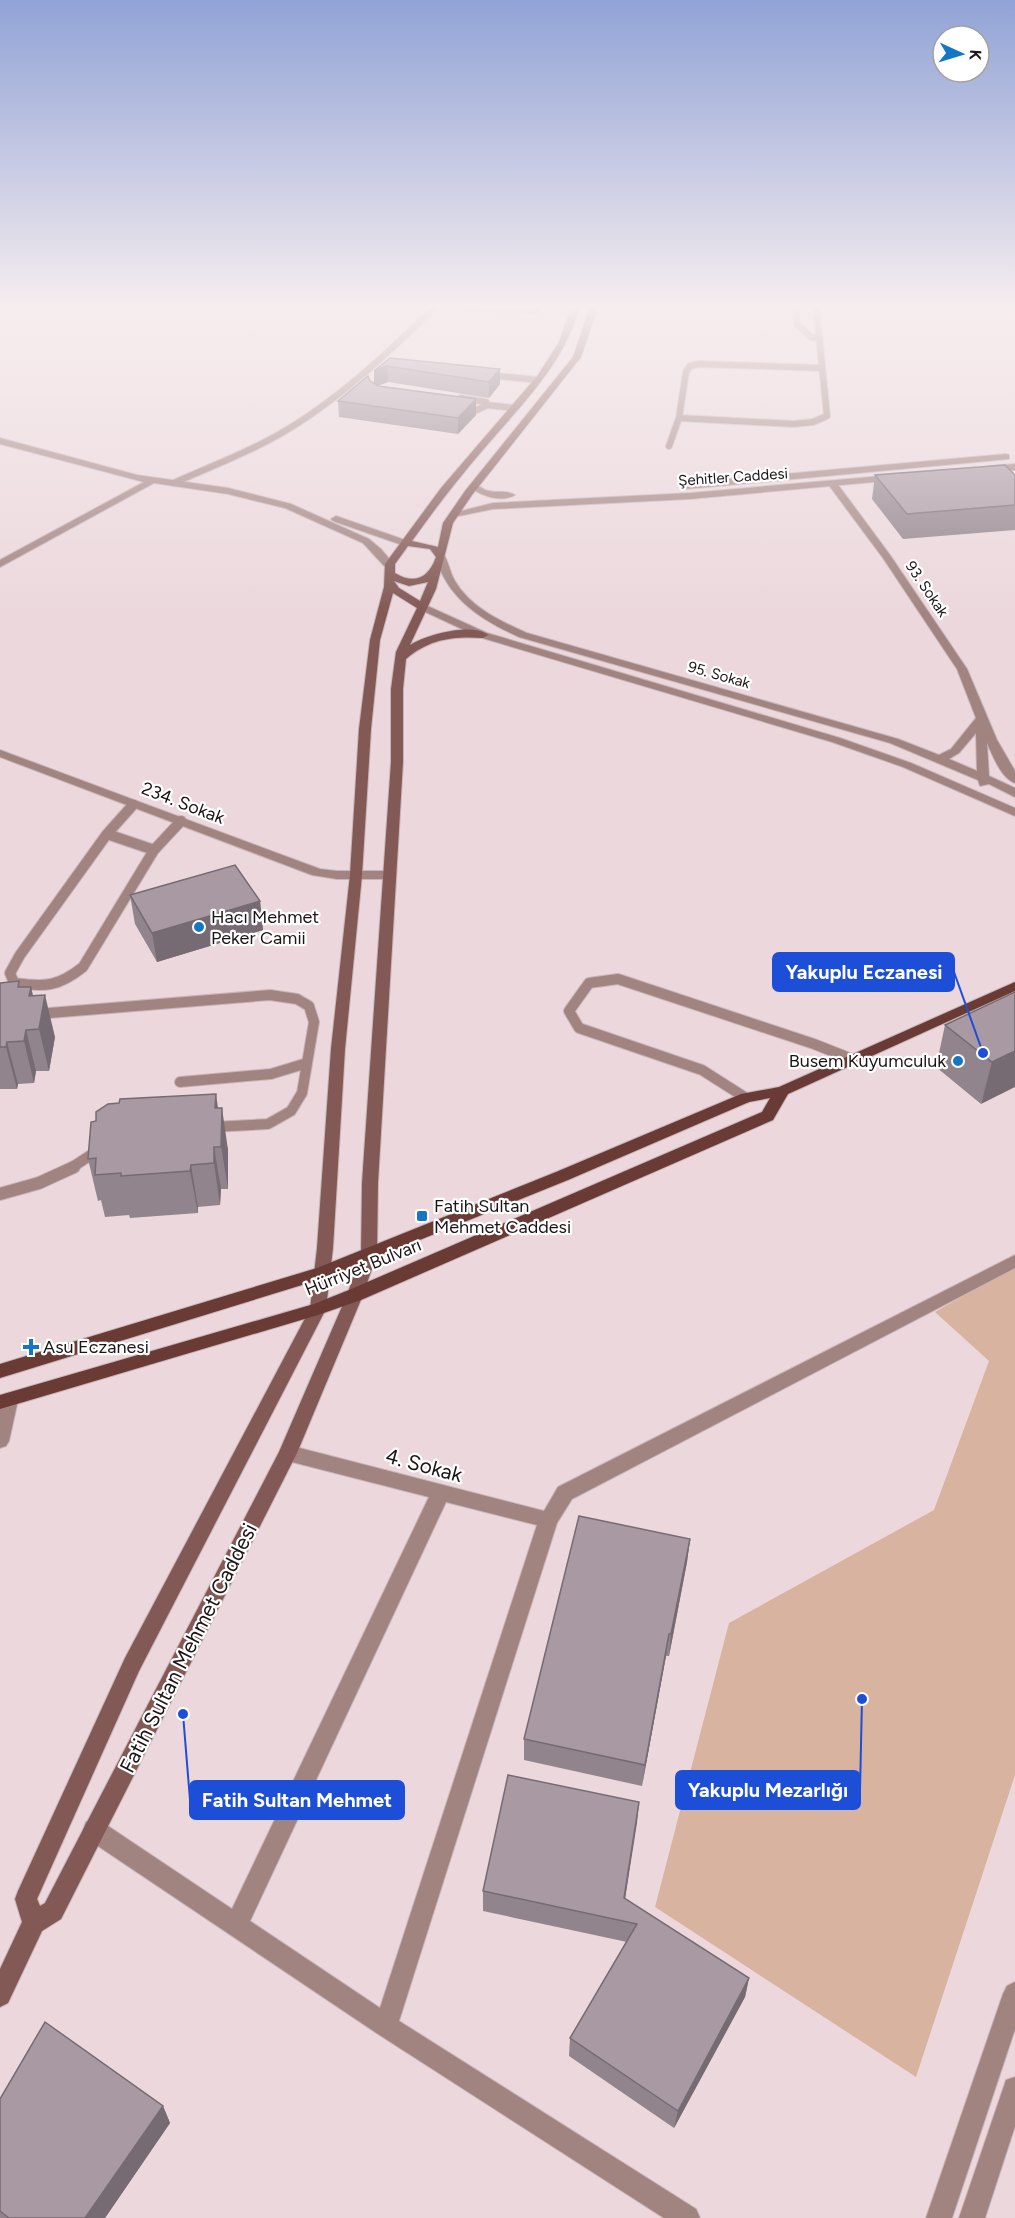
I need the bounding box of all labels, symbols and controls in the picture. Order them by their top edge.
north arrow [931,24,991,84]
text: K [966,49,985,61]
street label: Şehitler Caddesi [678,464,788,490]
street label: 93. Sokak [902,558,953,621]
street label: 95. Sokak [686,658,753,693]
street label: 234. Sokak [138,777,228,829]
place label: Hacı Mehmet Peker Camii [211,906,319,949]
marker: Hacı Mehmet Peker Camii [192,920,206,934]
callout: Yakuplu Eczanesi [773,953,954,991]
text: Yakuplu Eczanesi [786,960,942,984]
place label: Busem Kuyumculuk [789,1050,946,1072]
marker: Busem Kuyumculuk [951,1054,965,1068]
place label: Fatih Sultan Mehmet Caddesi [434,1195,571,1238]
marker: Fatih Sultan Mehmet Caddesi [415,1209,429,1223]
street label: Hürriyet Bulvarı [301,1234,425,1300]
place label: Asu Eczanesi [43,1336,149,1358]
marker: Asu Eczanesi [24,1340,38,1354]
street label: 4. Sokak [383,1443,466,1487]
street label: Fatih Sultan Mehmet Caddesi [114,1519,262,1777]
callout: Yakuplu Mezarlığı [676,1771,860,1809]
text: Yakuplu Mezarlığı [688,1778,848,1802]
callout: Fatih Sultan Mehmet [190,1781,404,1819]
text: Fatih Sultan Mehmet [202,1788,392,1812]

